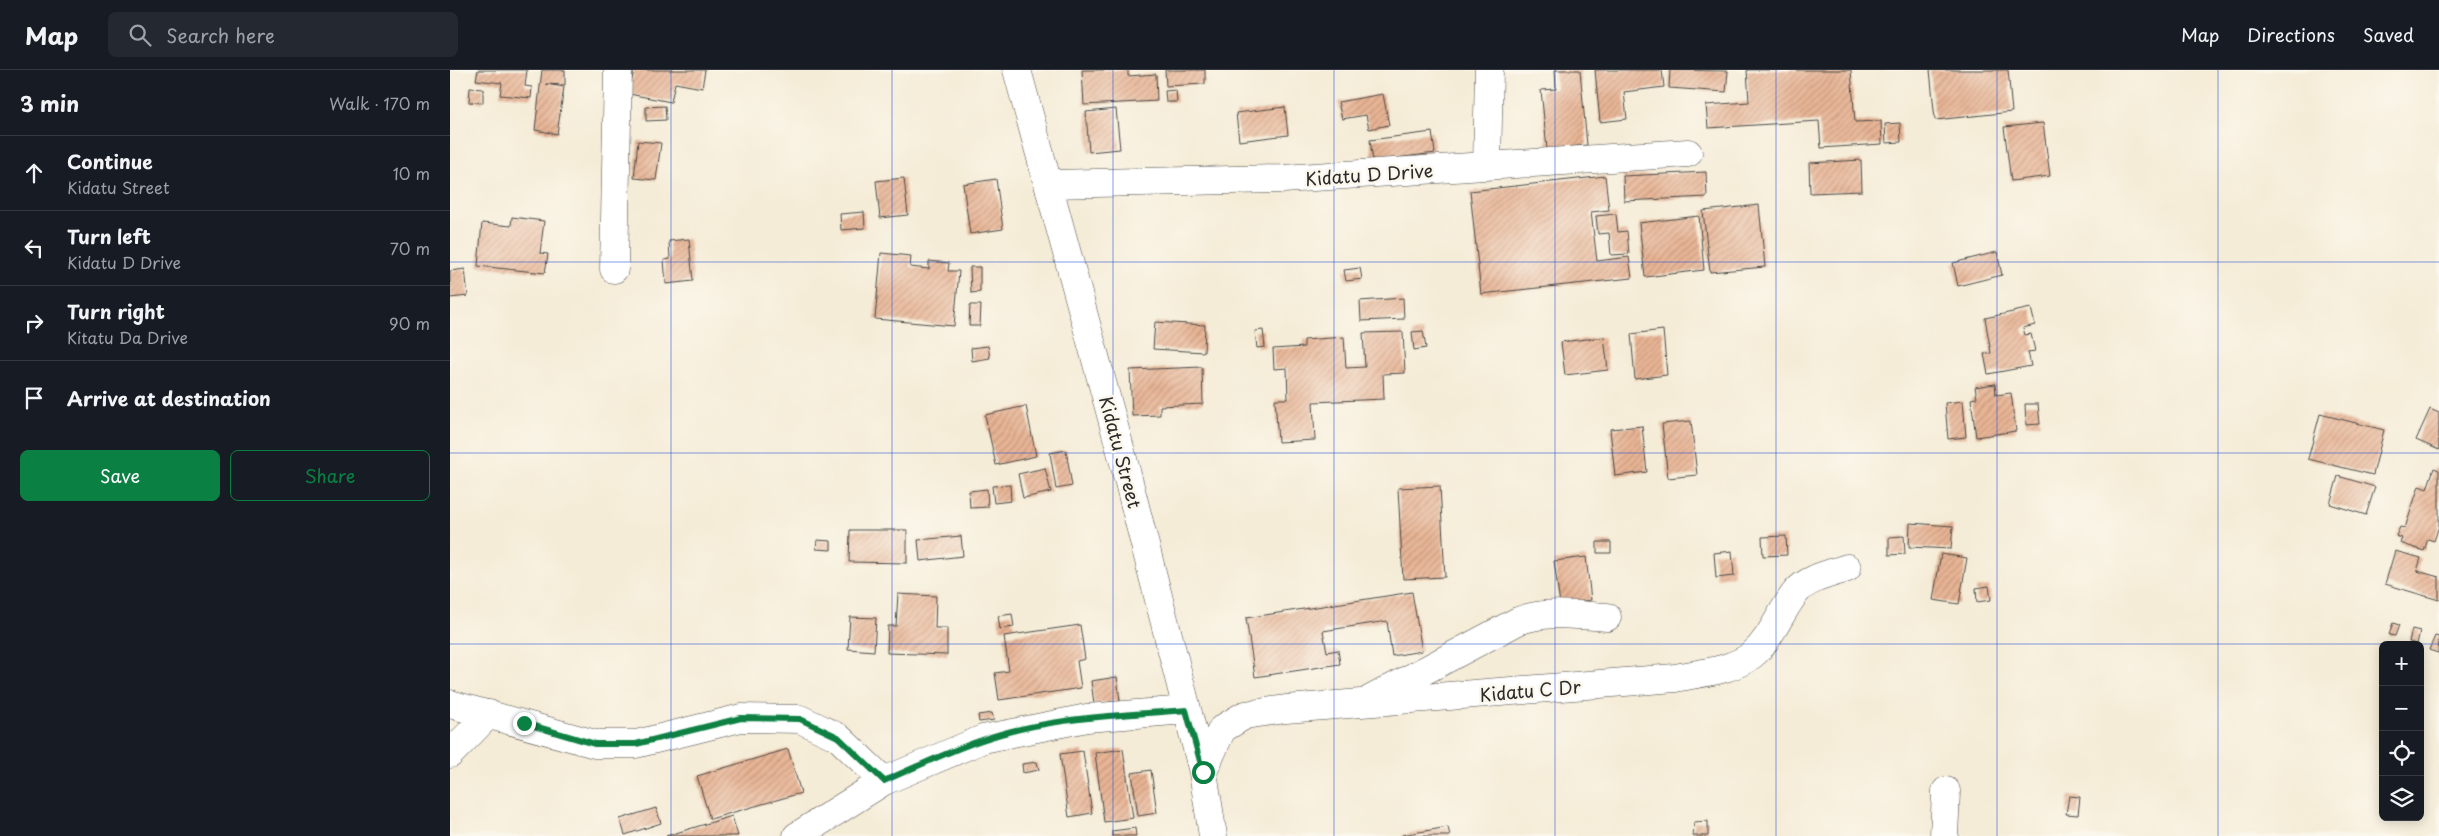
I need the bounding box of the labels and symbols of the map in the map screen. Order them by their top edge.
street label: Kidatu D Drive [1304,156,1434,192]
street label: Kidatu Street [1093,393,1149,511]
street label: Kidatu C Dr [1478,672,1583,708]
route end [513,712,536,735]
route start [1192,761,1215,784]

